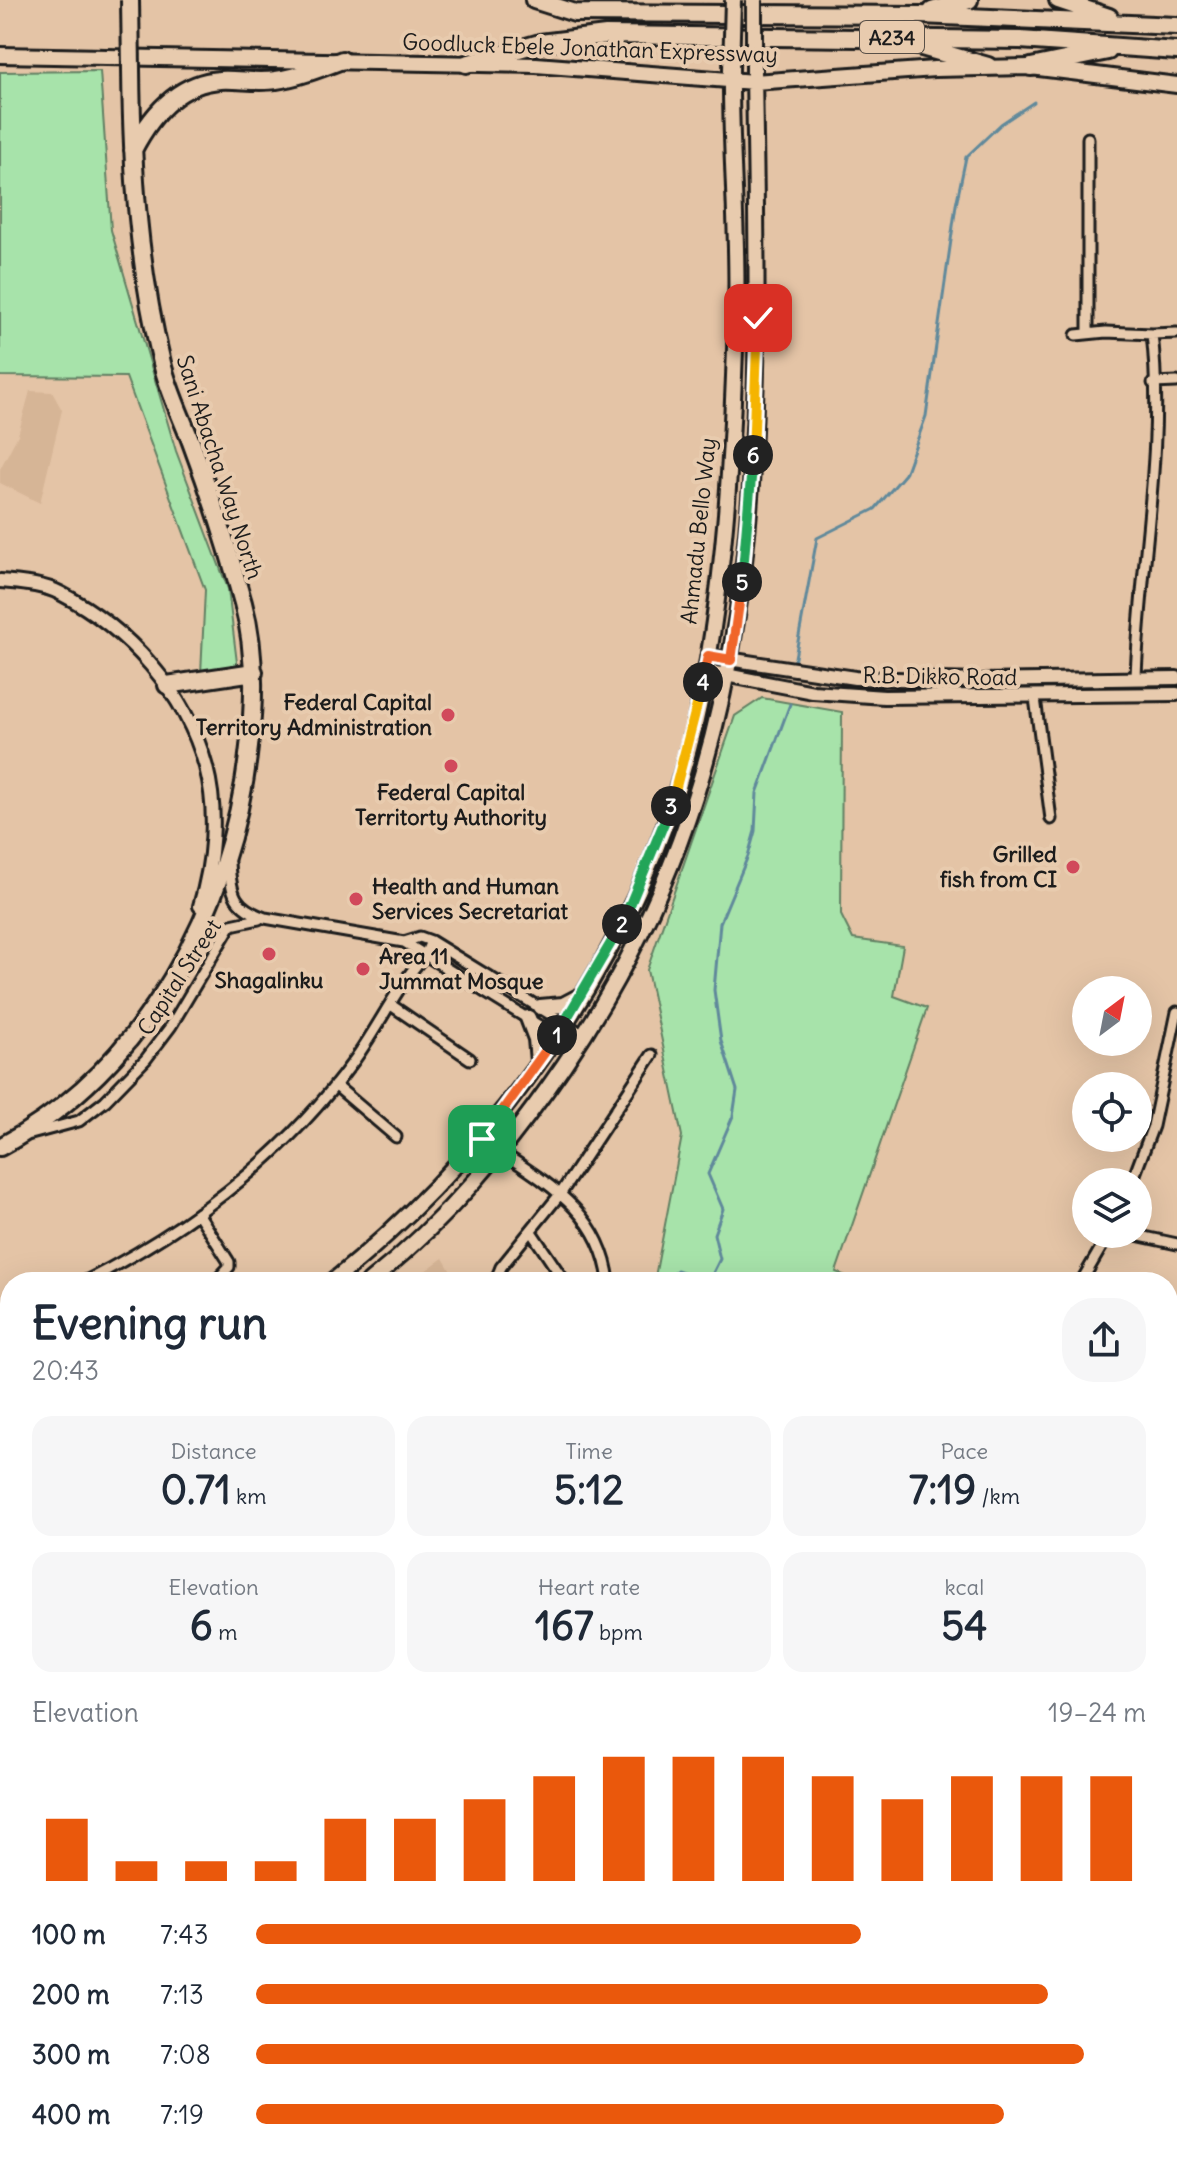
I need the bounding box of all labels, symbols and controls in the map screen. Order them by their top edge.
road number: A234 [860,21,924,53]
street label: Goodluck Ebele Jonathan Expressway [402,27,778,69]
pin [724,284,792,352]
icon: check [736,296,780,340]
street label: Sani Abacha Way North [171,351,269,583]
pin: 6 [733,435,773,475]
street label: Ahmadu Bello Way [674,436,722,626]
text: 6 [747,441,759,469]
pin: 5 [722,562,762,602]
text: 5 [736,568,748,596]
street label: R.B. Dikko Road [862,661,1018,691]
pin: 4 [683,662,723,702]
text: 4 [697,668,709,696]
place label: Federal Capital Territory Administration [196,688,432,741]
marker: Federal Capital Territory Administration [439,706,457,724]
marker: Federal Capital Territorty Authority [442,757,460,775]
place label: Federal Capital Territorty Authority [355,778,547,831]
pin: 3 [651,786,691,826]
text: 3 [665,792,677,820]
place label: Grilled fish from CI [940,840,1057,893]
marker: Grilled fish from CI [1064,858,1082,876]
place label: Health and Human Services Secretariat [372,872,568,925]
marker: Health and Human Services Secretariat [347,890,365,908]
pin: 2 [602,904,642,944]
text: 2 [616,910,628,938]
street label: Capital Street [131,914,227,1040]
place label: Area 11 Jummat Mosque [379,942,544,995]
marker: Shagalinku [260,945,278,963]
marker: Area 11 Jummat Mosque [354,960,372,978]
place label: Shagalinku [215,966,324,994]
north arrow [1072,976,1152,1056]
map controls [1072,976,1152,1248]
pin: 1 [537,1015,577,1055]
text: 1 [553,1021,561,1049]
button: locate [1072,1072,1152,1152]
pin [448,1105,516,1173]
icon: arrive [460,1117,504,1161]
button: layers [1072,1168,1152,1248]
text: Evening run [32,1296,267,1351]
button: share [1062,1298,1146,1382]
text: 20:43 [32,1354,99,1387]
text: Distance [171,1437,257,1465]
text: Time [565,1437,613,1465]
text: Pace [940,1437,988,1465]
text: 0.71 [161,1465,231,1515]
text: 5:12 [554,1465,624,1515]
text: 7:19 [909,1465,976,1515]
text: km [231,1482,267,1510]
text: /km [976,1482,1020,1510]
text: Elevation [169,1573,259,1601]
text: Heart rate [538,1573,640,1601]
text: kcal [945,1573,984,1601]
text: 6 [190,1601,213,1651]
text: 167 [535,1601,594,1651]
text: 54 [941,1601,987,1651]
text: m [213,1618,237,1646]
text: bpm [594,1618,643,1646]
text: Elevation [32,1696,139,1729]
text: 19–24 m [1048,1696,1146,1729]
text: 100 m [32,1918,106,1951]
text: 7:43 [160,1918,208,1951]
text: 200 m [32,1978,109,2011]
text: 7:13 [160,1978,204,2011]
text: 300 m [32,2038,110,2071]
text: 7:08 [160,2038,211,2071]
text: 400 m [32,2098,110,2131]
text: 7:19 [160,2098,204,2131]

